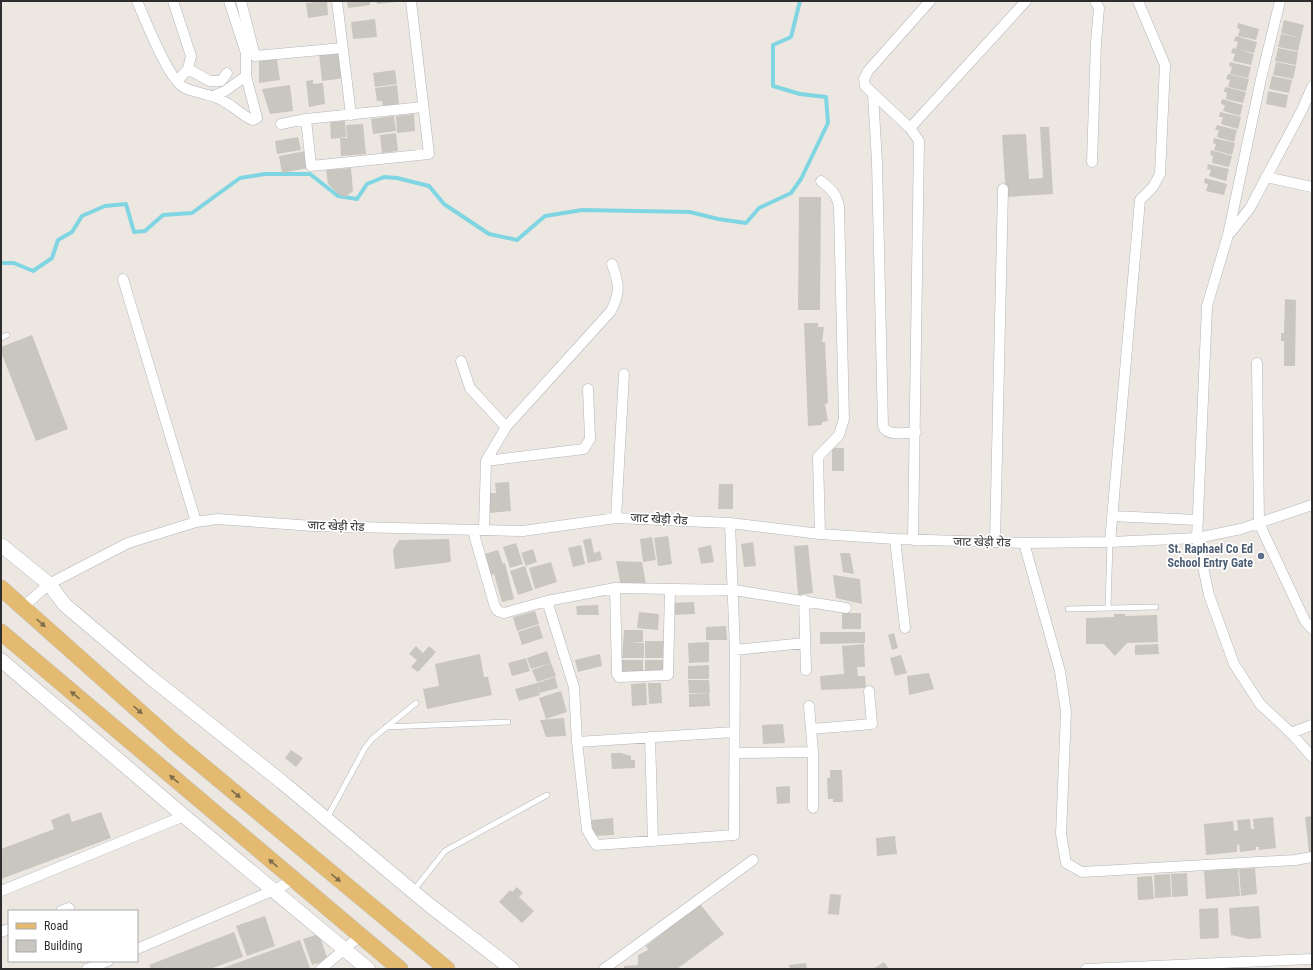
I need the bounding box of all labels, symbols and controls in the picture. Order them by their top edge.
street label: जाट खेड़ी रोड [630,510,689,528]
street label: जाट खेड़ी रोड [307,517,366,534]
street label: जाट खेड़ी रोड [953,534,1011,550]
place label: St. Raphael Co Ed School Entry Gate [1168,542,1253,570]
marker: St. Raphael Co Ed School Entry Gate [1256,551,1266,561]
one-way arrow [36,618,46,628]
one-way arrow [70,690,80,700]
one-way arrow [133,705,143,714]
one-way arrow [169,775,179,784]
one-way arrow [231,790,242,799]
one-way arrow [268,859,278,868]
one-way arrow [330,874,341,883]
legend [8,910,138,962]
text: Road [44,919,68,933]
text: Building [44,939,82,953]

